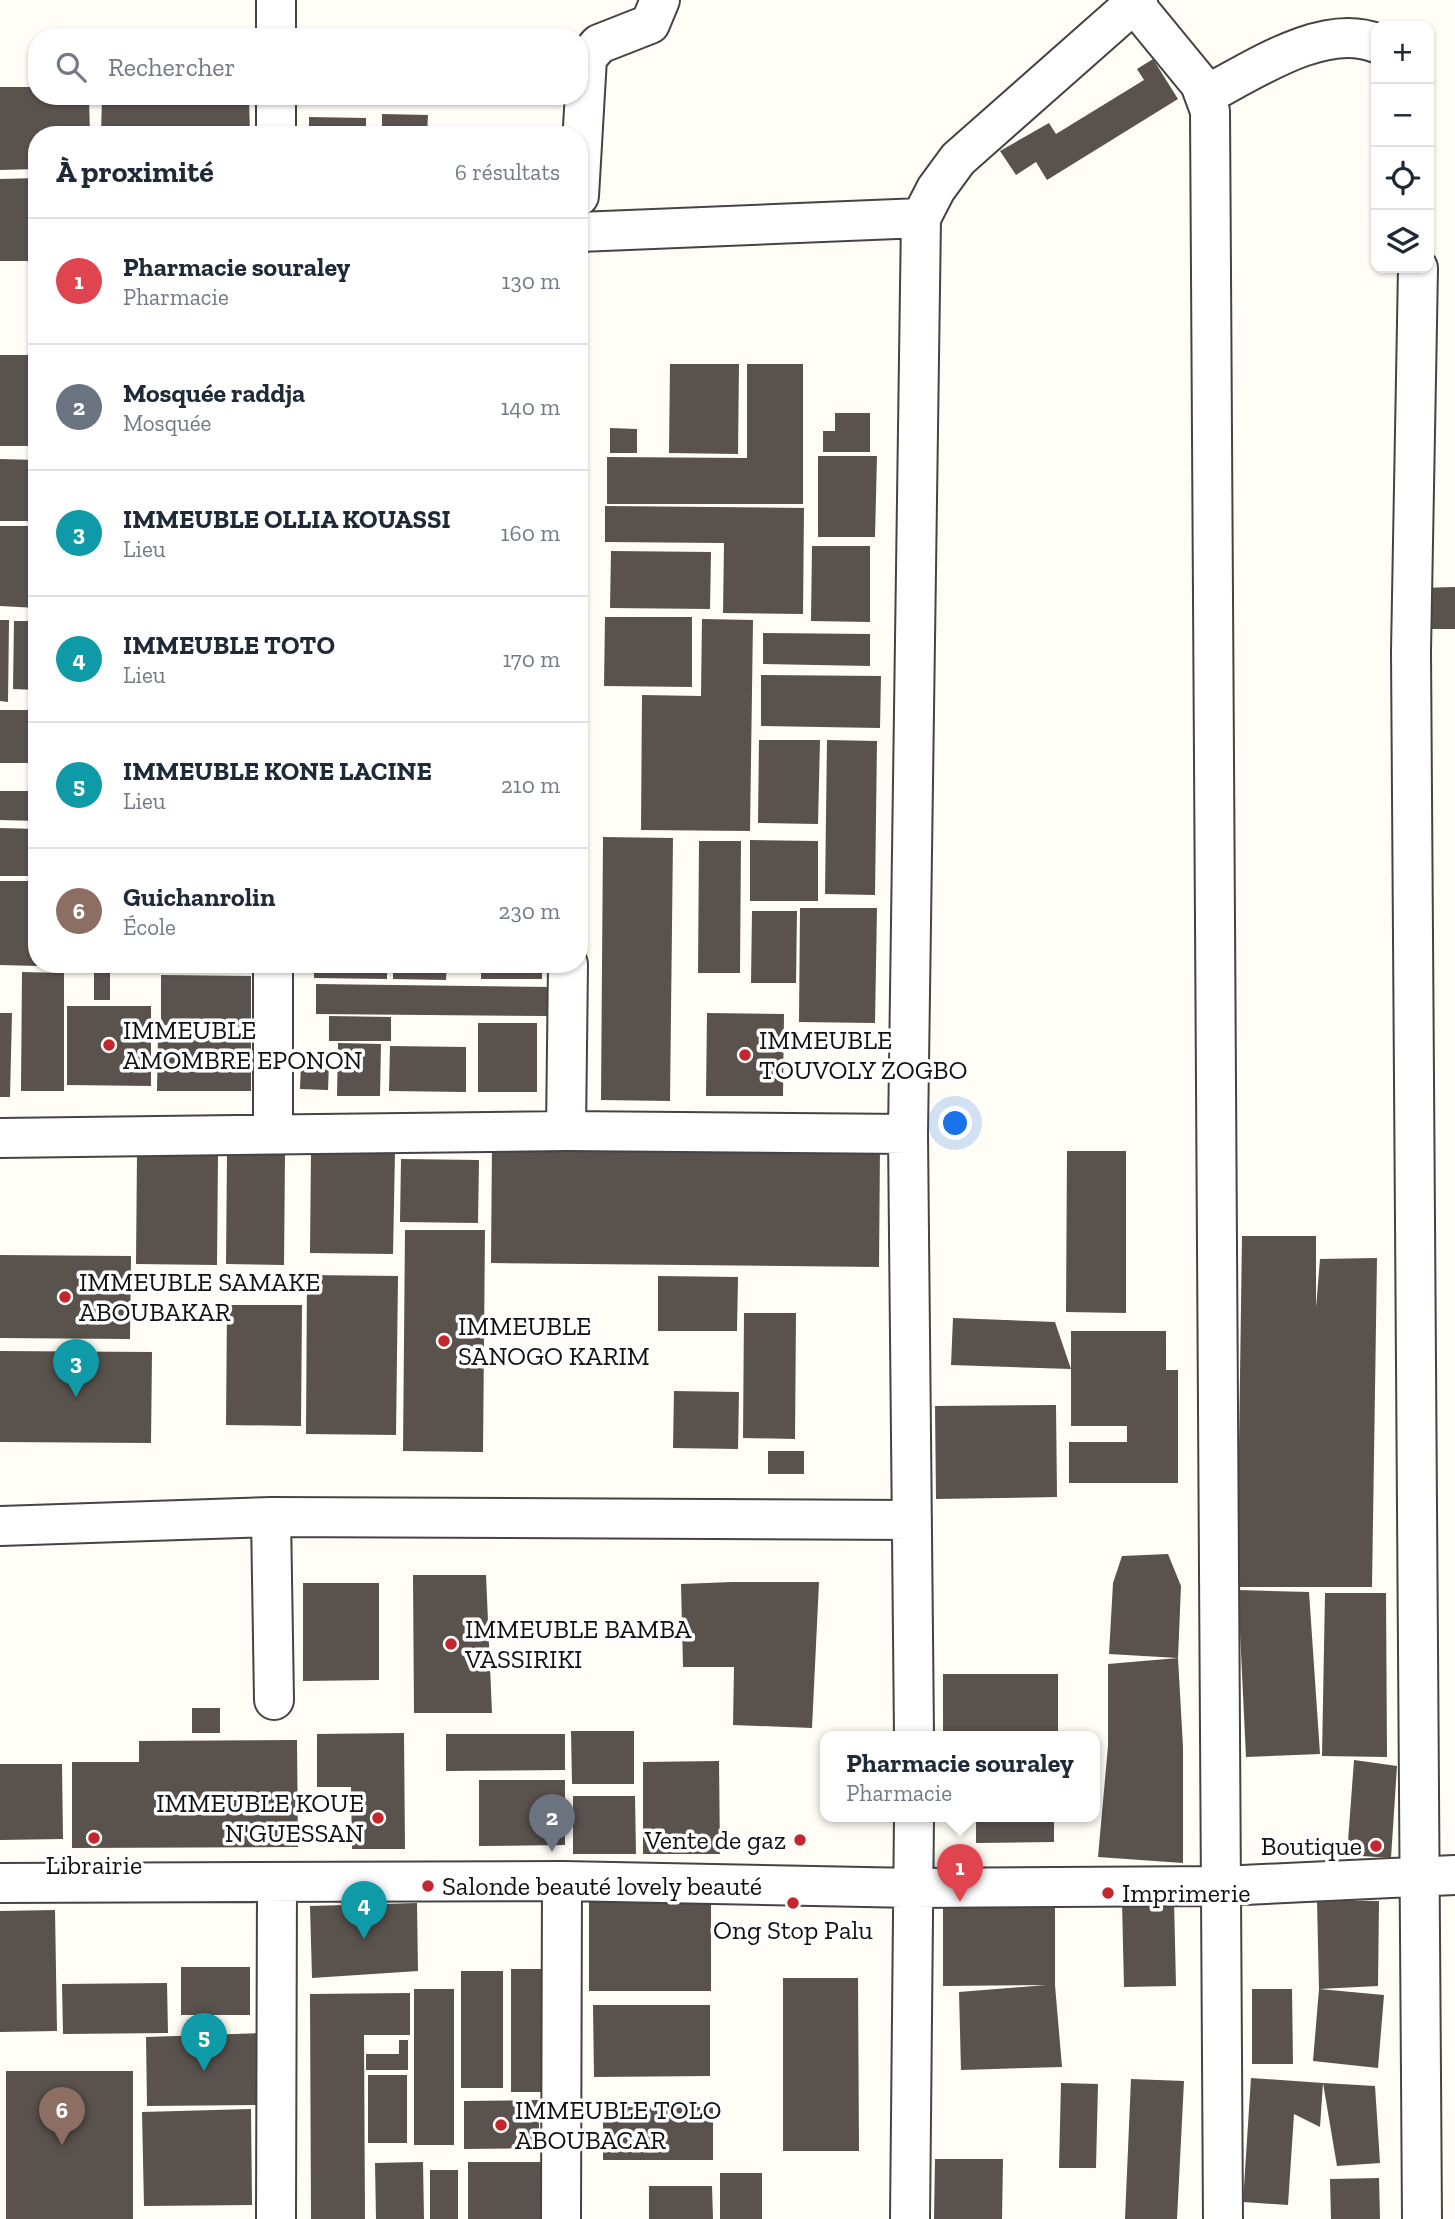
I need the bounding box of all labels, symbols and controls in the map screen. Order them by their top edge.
map controls [1371,21,1434,273]
button: + [1371,21,1434,84]
search box [28,28,588,105]
icon: search [52,48,90,86]
text: Rechercher [108,51,235,83]
button: − [1371,84,1434,147]
button: locate [1371,147,1434,210]
text: À proximité [56,154,214,190]
text: 6 résultats [455,158,560,186]
button: layers [1371,210,1434,273]
text: Pharmacie souraley [123,251,350,283]
text: 1 [74,267,84,295]
text: 130 m [502,267,560,295]
text: Pharmacie [123,283,229,311]
text: Mosquée raddja [123,377,305,409]
text: 2 [73,393,85,421]
text: 140 m [500,393,560,421]
text: Mosquée [123,409,211,437]
text: IMMEUBLE OLLIA KOUASSI [123,503,451,535]
text: 3 [73,519,85,547]
text: 160 m [501,519,560,547]
text: Lieu [123,535,166,563]
text: IMMEUBLE TOTO [123,629,335,661]
text: 4 [72,645,86,673]
text: 170 m [502,645,560,673]
text: Lieu [123,661,166,689]
text: IMMEUBLE KONE LACINE [123,755,432,787]
text: 5 [73,771,85,799]
text: 210 m [501,771,560,799]
text: Lieu [123,787,166,815]
text: Guichanrolin [123,881,275,913]
text: 6 [73,897,85,925]
text: 230 m [499,897,560,925]
text: École [123,913,176,941]
place label: IMMEUBLE AMOMBRE EPONON [123,1014,362,1076]
place label: IMMEUBLE TOUVOLY ZOGBO [759,1024,967,1086]
marker: IMMEUBLE AMOMBRE EPONON [101,1037,117,1053]
marker: IMMEUBLE TOUVOLY ZOGBO [737,1047,753,1063]
your location [938,1106,972,1140]
place label: IMMEUBLE SAMAKE ABOUBAKAR [79,1266,320,1328]
marker: IMMEUBLE SAMAKE ABOUBAKAR [57,1289,73,1305]
place label: IMMEUBLE SANOGO KARIM [458,1310,650,1372]
marker: IMMEUBLE SANOGO KARIM [436,1333,452,1349]
pin: 3 [53,1339,99,1397]
place label: IMMEUBLE BAMBA VASSIRIKI [464,1613,692,1675]
marker: IMMEUBLE BAMBA VASSIRIKI [443,1636,459,1652]
popup [820,1731,1100,1822]
text: Pharmacie souraley [846,1747,1074,1779]
text: Pharmacie [846,1779,952,1807]
place label: IMMEUBLE KOUE N'GUESSAN [156,1787,364,1849]
pin: 2 [529,1794,575,1852]
marker: IMMEUBLE KOUE N'GUESSAN [370,1810,386,1826]
place label: Vente de gaz [644,1824,786,1856]
marker: Librairie [86,1830,102,1846]
place label: Boutique [1261,1830,1362,1862]
marker: Vente de gaz [792,1832,808,1848]
marker: Boutique [1368,1838,1384,1854]
pin: 1 [937,1844,983,1902]
place label: Librairie [46,1849,142,1881]
place label: Salonde beauté lovely beauté [442,1870,762,1902]
place label: Imprimerie [1122,1877,1250,1909]
marker: Salonde beauté lovely beauté [420,1878,436,1894]
pin: 4 [341,1881,387,1939]
marker: Imprimerie [1100,1885,1116,1901]
marker: Ong Stop Palu [785,1895,801,1911]
place label: Ong Stop Palu [713,1914,873,1946]
pin: 5 [181,2013,227,2071]
pin: 6 [39,2087,85,2145]
place label: IMMEUBLE TOLO ABOUBACAR [515,2094,722,2156]
marker: IMMEUBLE TOLO ABOUBACAR [493,2117,509,2133]

